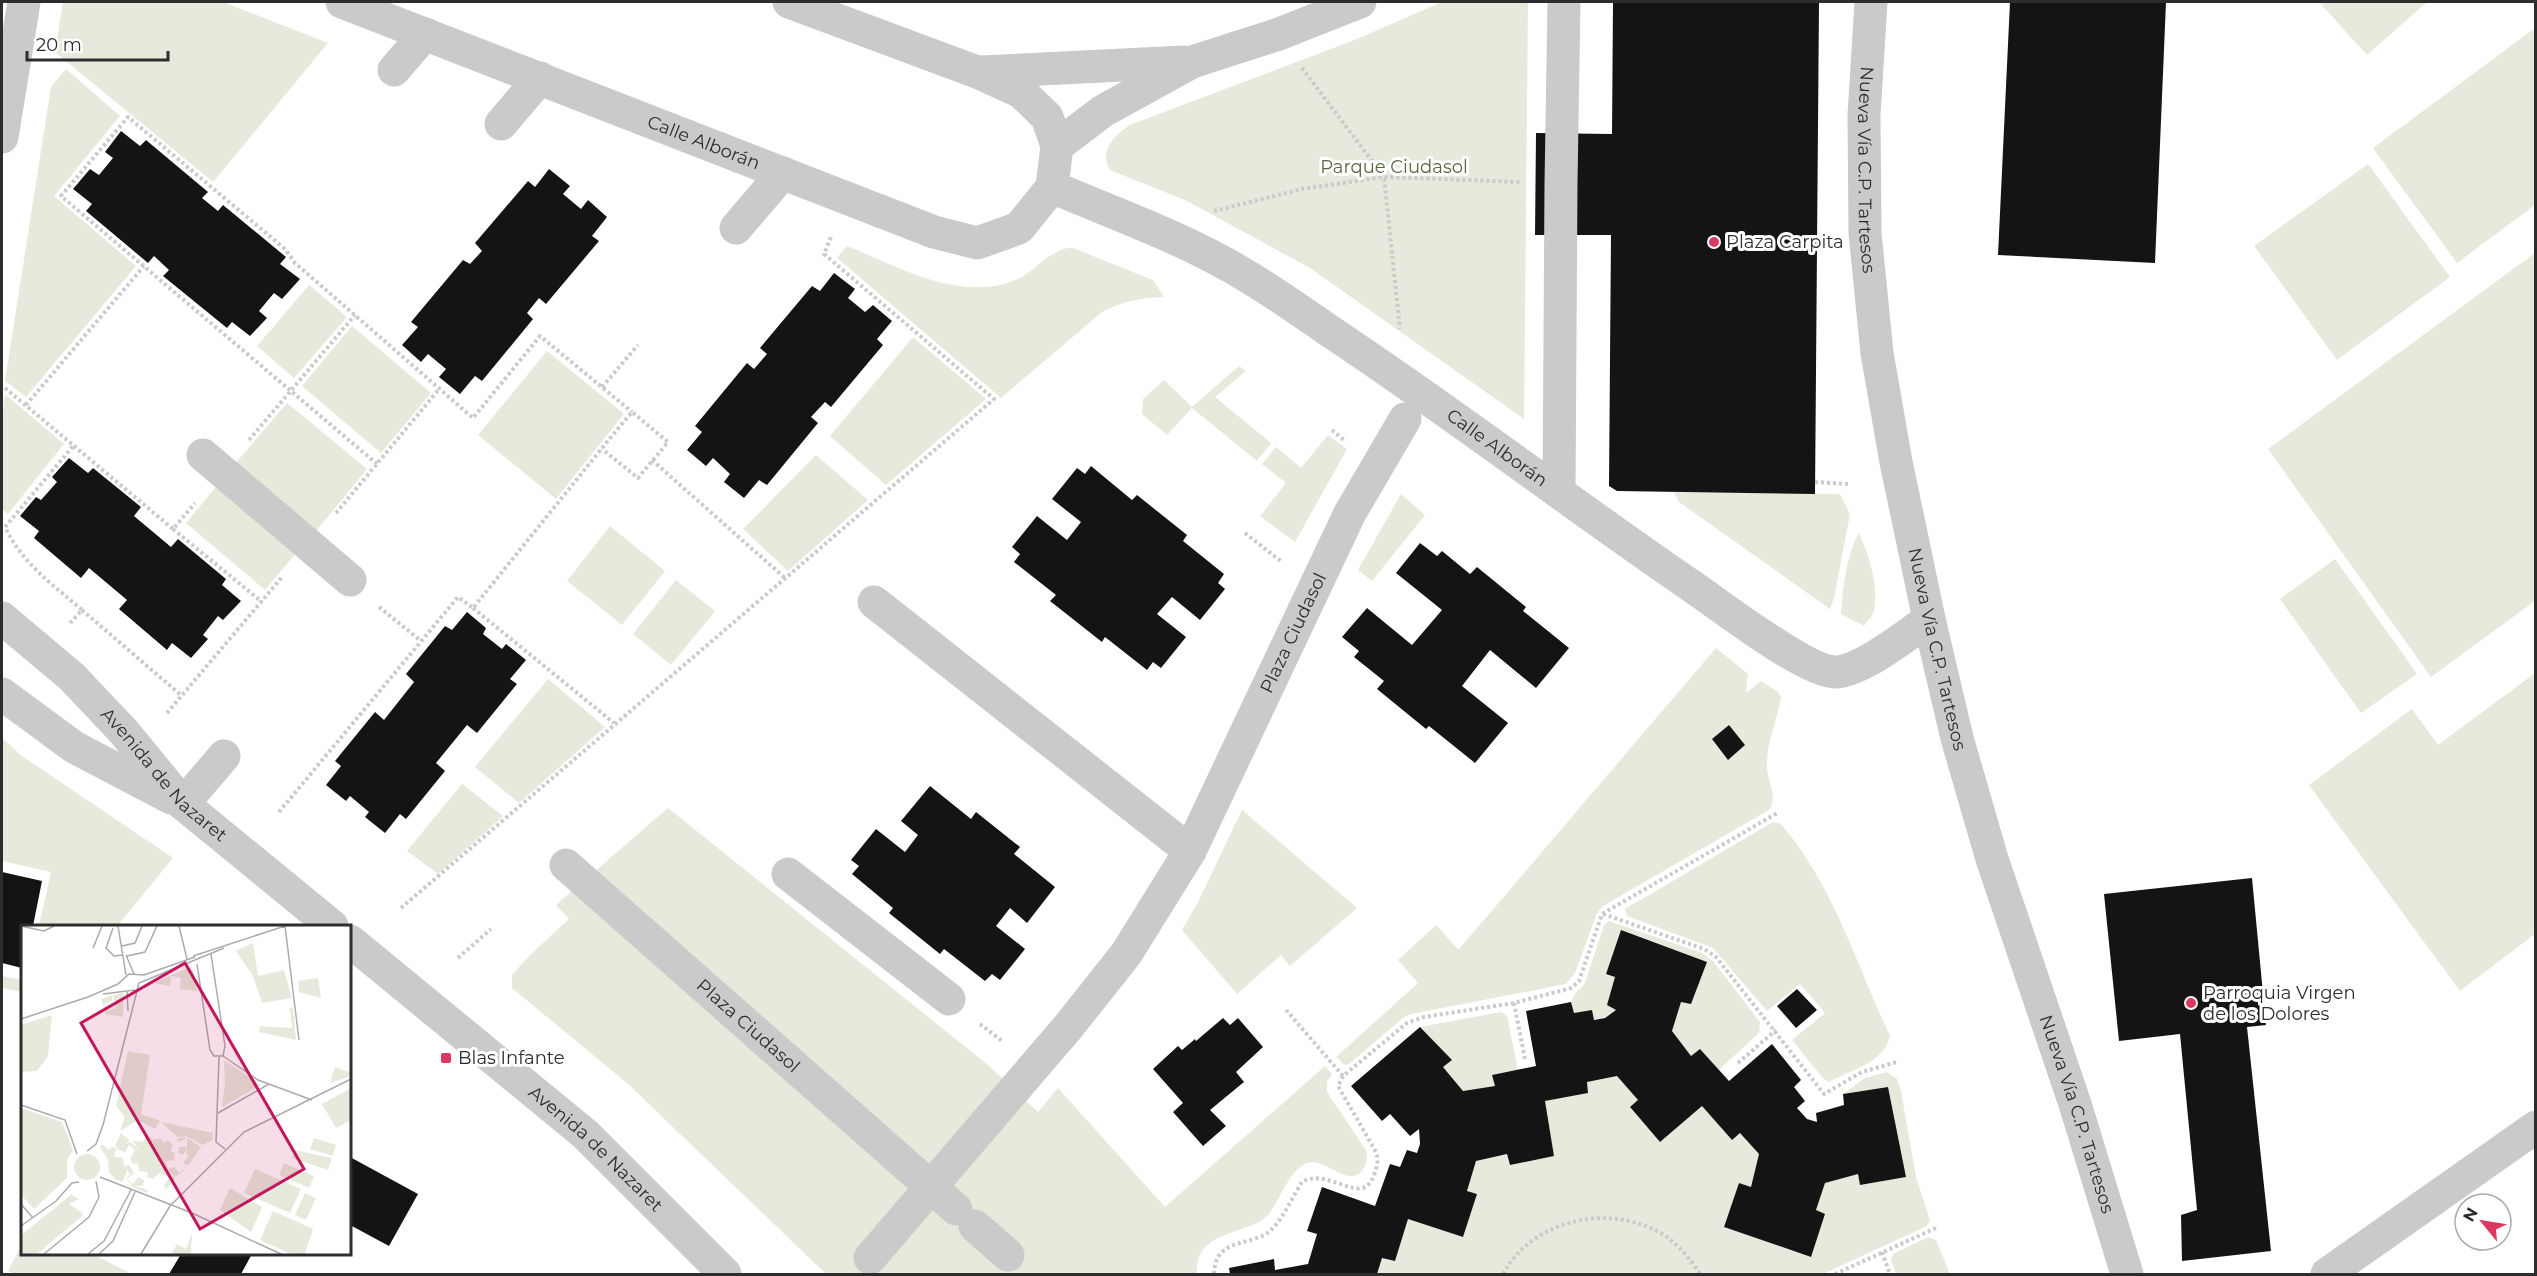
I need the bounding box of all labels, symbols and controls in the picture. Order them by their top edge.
scale bar [27,24,168,62]
text: 20 m [36,34,82,56]
street label: Nueva Vía C.P. Tartesos [1853,66,1880,274]
street label: Calle Alborán [644,111,763,174]
park label: Parque Ciudasol [1320,156,1468,178]
place label: Plaza Carpita [1726,231,1844,253]
marker: Plaza Carpita [1707,235,1721,249]
street label: Calle Alborán [1442,404,1552,492]
street label: Nueva Vía C.P. Tartesos [1903,546,1971,753]
street label: Plaza Ciudasol [1255,569,1331,697]
street label: Avenida de Nazaret [96,703,231,846]
inset map [21,925,351,1255]
street label: Plaza Ciudasol [692,974,804,1077]
place label: Parroquia Virgen de los Dolores [2203,982,2356,1025]
marker: Parroquia Virgen de los Dolores [2184,996,2198,1010]
street label: Nueva Vía C.P. Tartesos [2035,1012,2119,1216]
place label: Blas Infante [458,1047,565,1069]
marker: Blas Infante [439,1051,453,1065]
street label: Avenida de Nazaret [524,1081,667,1216]
north arrow [2453,1192,2513,1252]
text: N [2459,1204,2482,1225]

